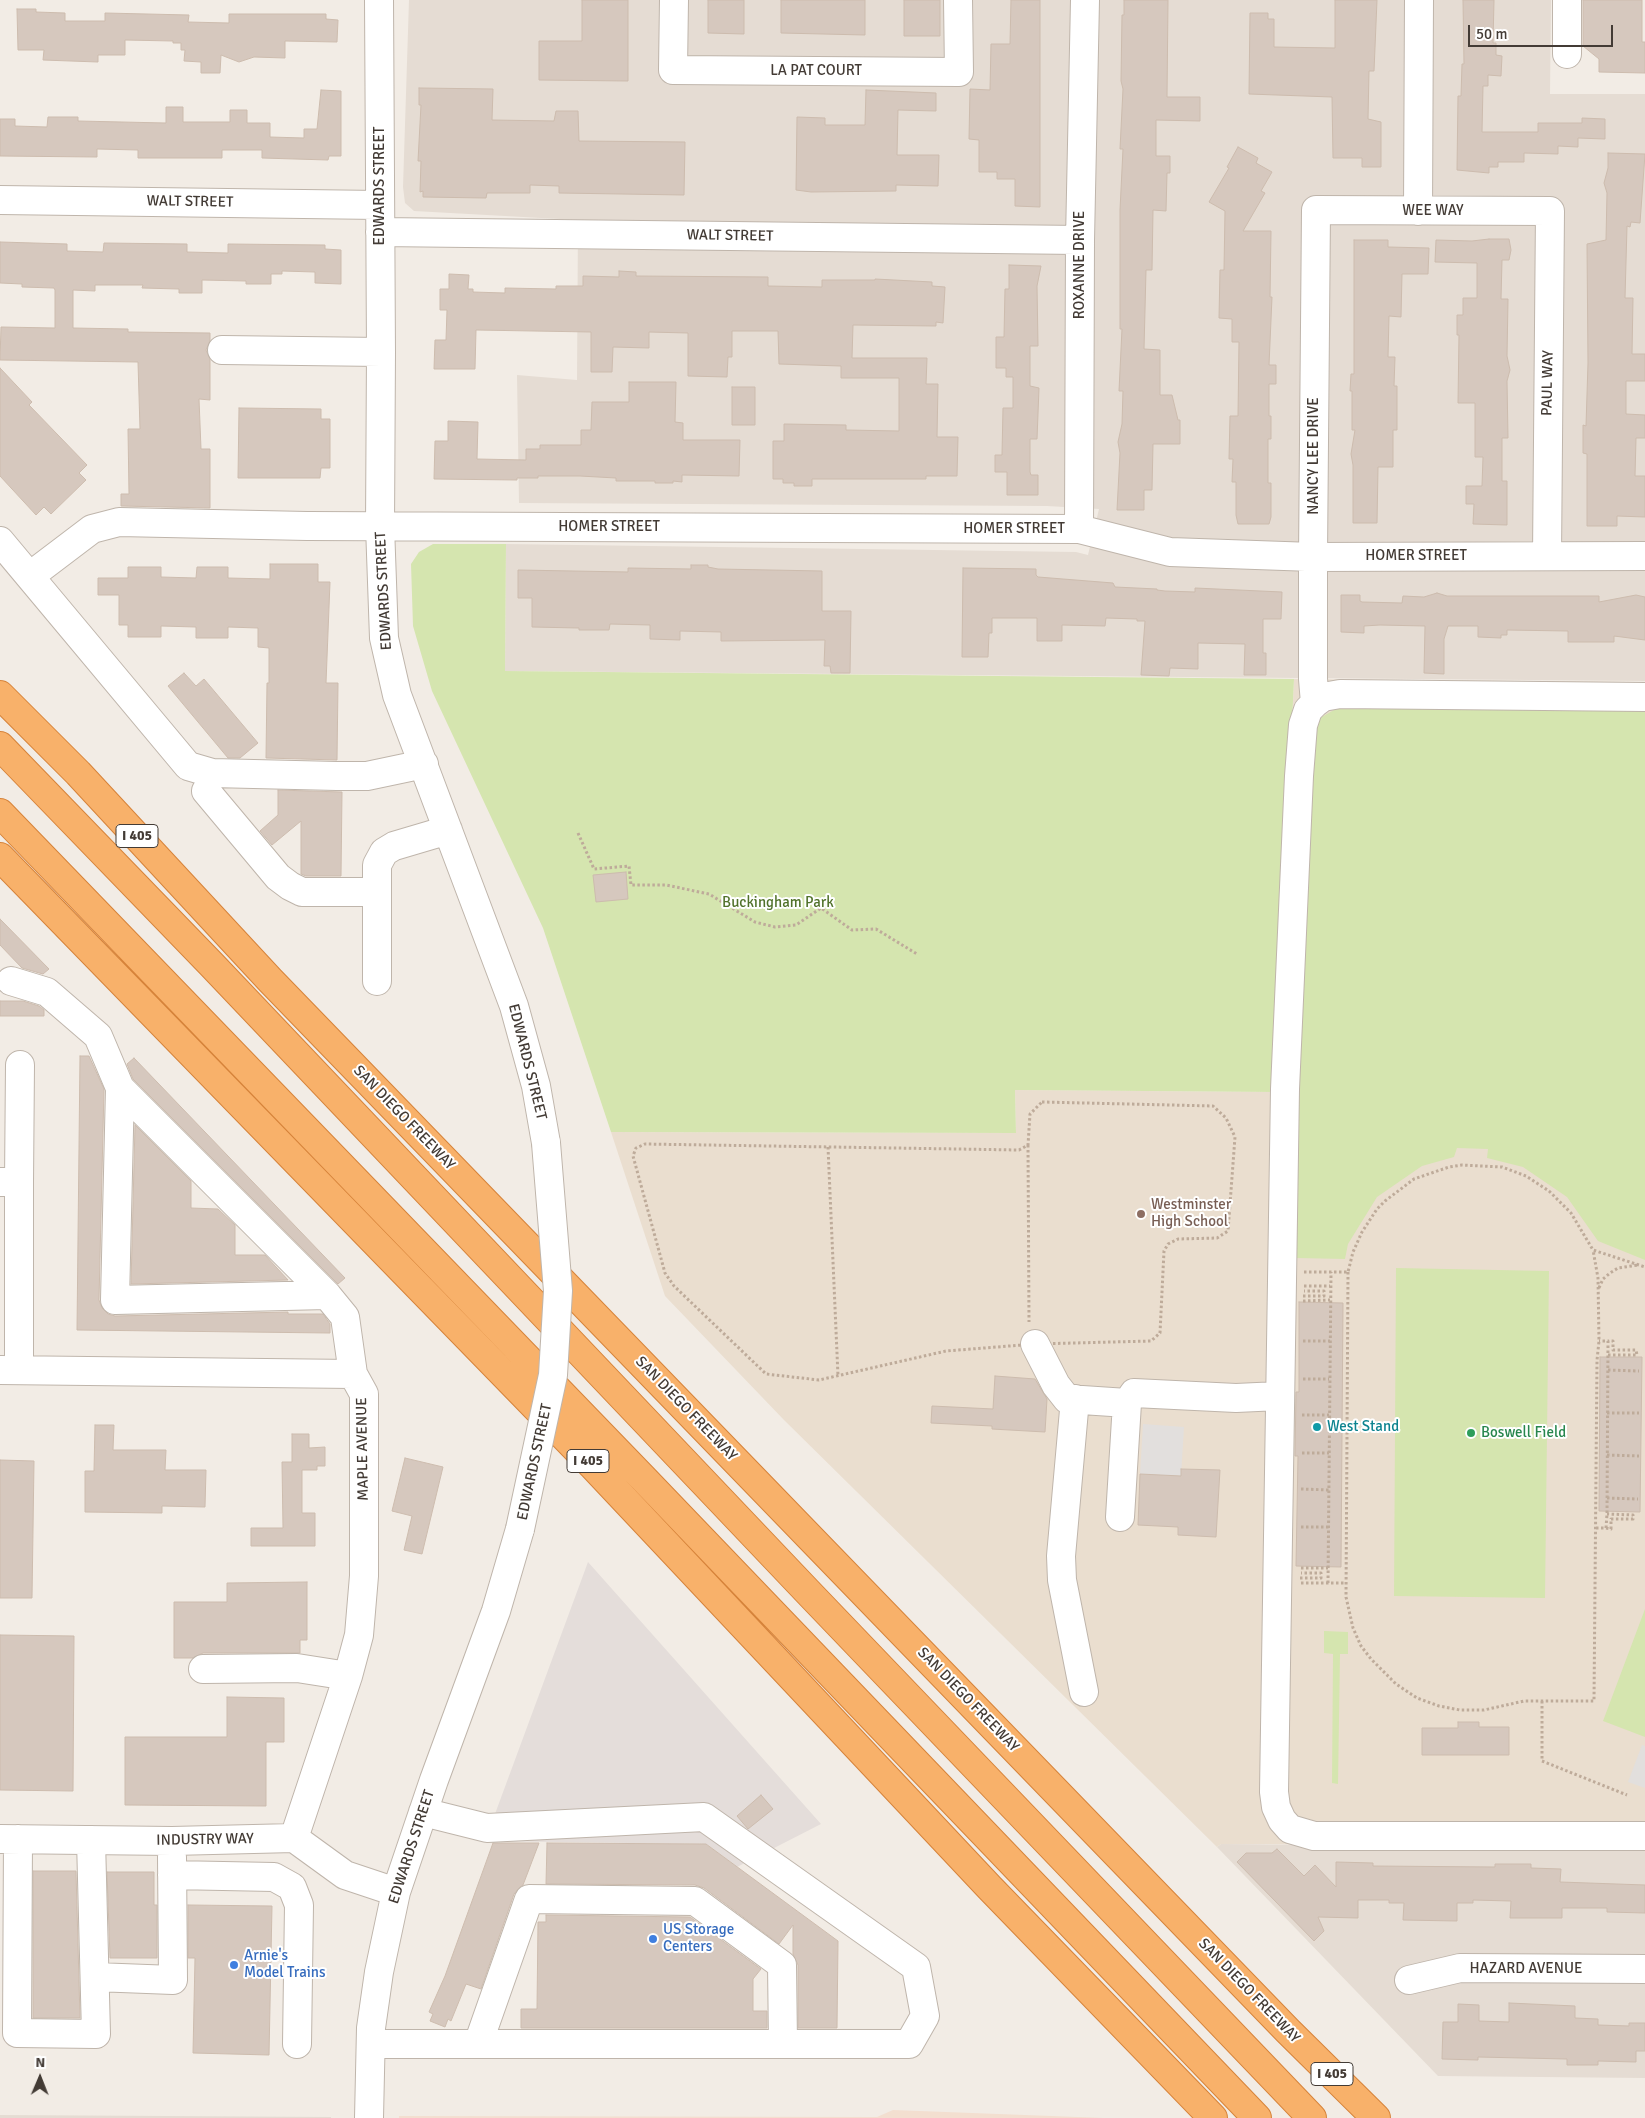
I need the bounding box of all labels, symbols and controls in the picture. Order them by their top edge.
scale bar [1470,15,1615,47]
text: 50 m [1476,25,1507,43]
street label: LA PAT COURT [770,62,862,80]
street label: EDWARDS STREET [371,127,389,245]
street label: WALT STREET [146,192,234,212]
street label: WEE WAY [1402,202,1464,220]
street label: ROXANNE DRIVE [1071,211,1089,319]
street label: WALT STREET [686,226,774,246]
street label: PAUL WAY [1538,350,1558,416]
street label: NANCY LEE DRIVE [1305,397,1323,515]
street label: HOMER STREET [558,518,660,536]
street label: HOMER STREET [963,520,1065,538]
street label: EDWARDS STREET [372,531,396,651]
street label: HOMER STREET [1365,547,1467,565]
road number: I 405 [116,824,158,848]
park label: Buckingham Park [722,894,834,912]
street label: EDWARDS STREET [504,1002,550,1122]
street label: SAN DIEGO FREEWAY [349,1062,459,1174]
place label: Westminster High School [1151,1196,1231,1231]
marker: Westminster High School [1135,1208,1147,1220]
street label: SAN DIEGO FREEWAY [631,1353,741,1465]
street label: MAPLE AVENUE [353,1397,373,1501]
street label: EDWARDS STREET [514,1402,556,1522]
place label: West Stand [1327,1418,1399,1436]
marker: West Stand [1311,1421,1323,1433]
place label: Boswell Field [1481,1424,1566,1442]
marker: Boswell Field [1465,1427,1477,1439]
road number: I 405 [567,1450,609,1472]
street label: SAN DIEGO FREEWAY [913,1644,1023,1756]
street label: EDWARDS STREET [385,1788,439,1906]
street label: INDUSTRY WAY [156,1830,254,1850]
place label: US Storage Centers [663,1921,734,1956]
marker: US Storage Centers [647,1933,659,1945]
street label: SAN DIEGO FREEWAY [1194,1935,1304,2047]
place label: Arnie's Model Trains [244,1947,326,1982]
marker: Arnie's Model Trains [228,1959,240,1971]
street label: HAZARD AVENUE [1469,1960,1583,1978]
north arrow [15,2053,65,2103]
text: N [35,2054,45,2071]
road number: I 405 [1311,2062,1353,2086]

